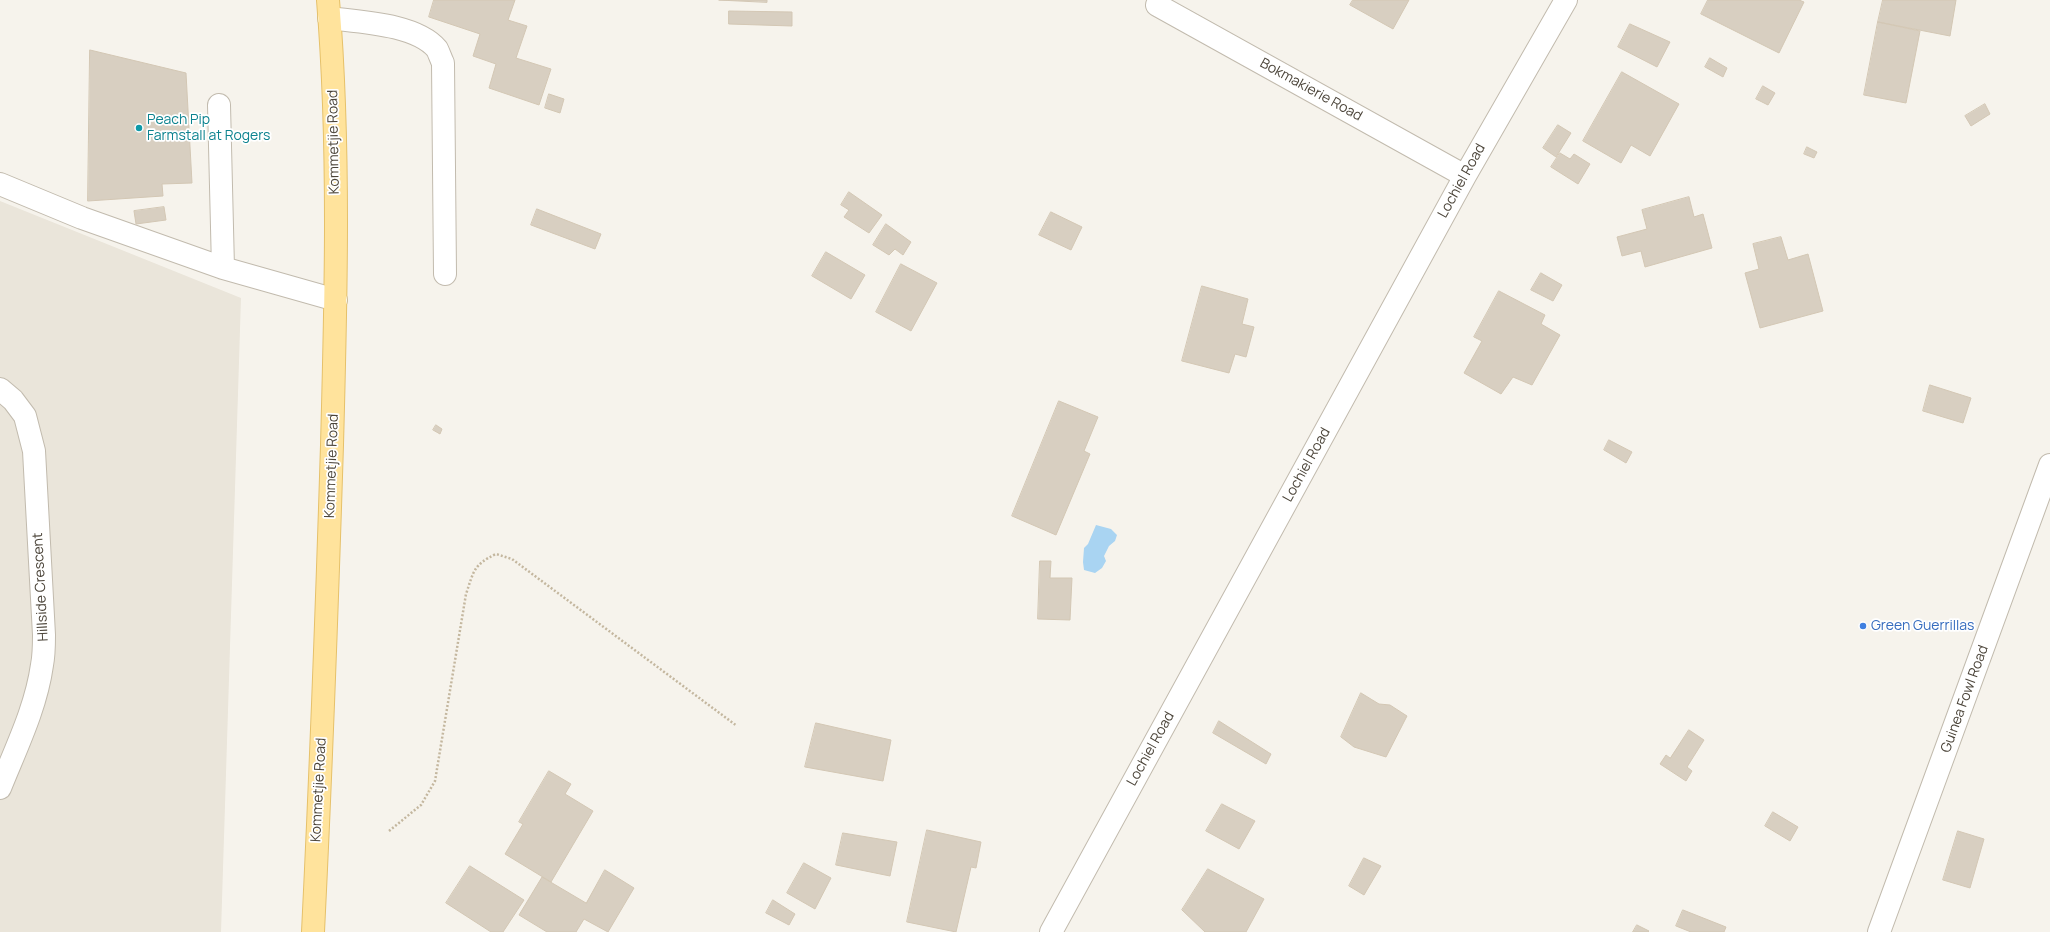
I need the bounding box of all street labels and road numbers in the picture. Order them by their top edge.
street label: Bokmakierie Road [1257,55,1365,125]
street label: Kommetjie Road [325,90,343,194]
street label: Lochiel Road [1435,141,1489,221]
street label: Kommetjie Road [322,414,342,518]
street label: Lochiel Road [1280,425,1334,505]
street label: Hillside Crescent [30,532,52,642]
street label: Guinea Fowl Road [1938,643,1992,755]
street label: Lochiel Road [1124,709,1178,789]
street label: Kommetjie Road [308,737,330,843]

